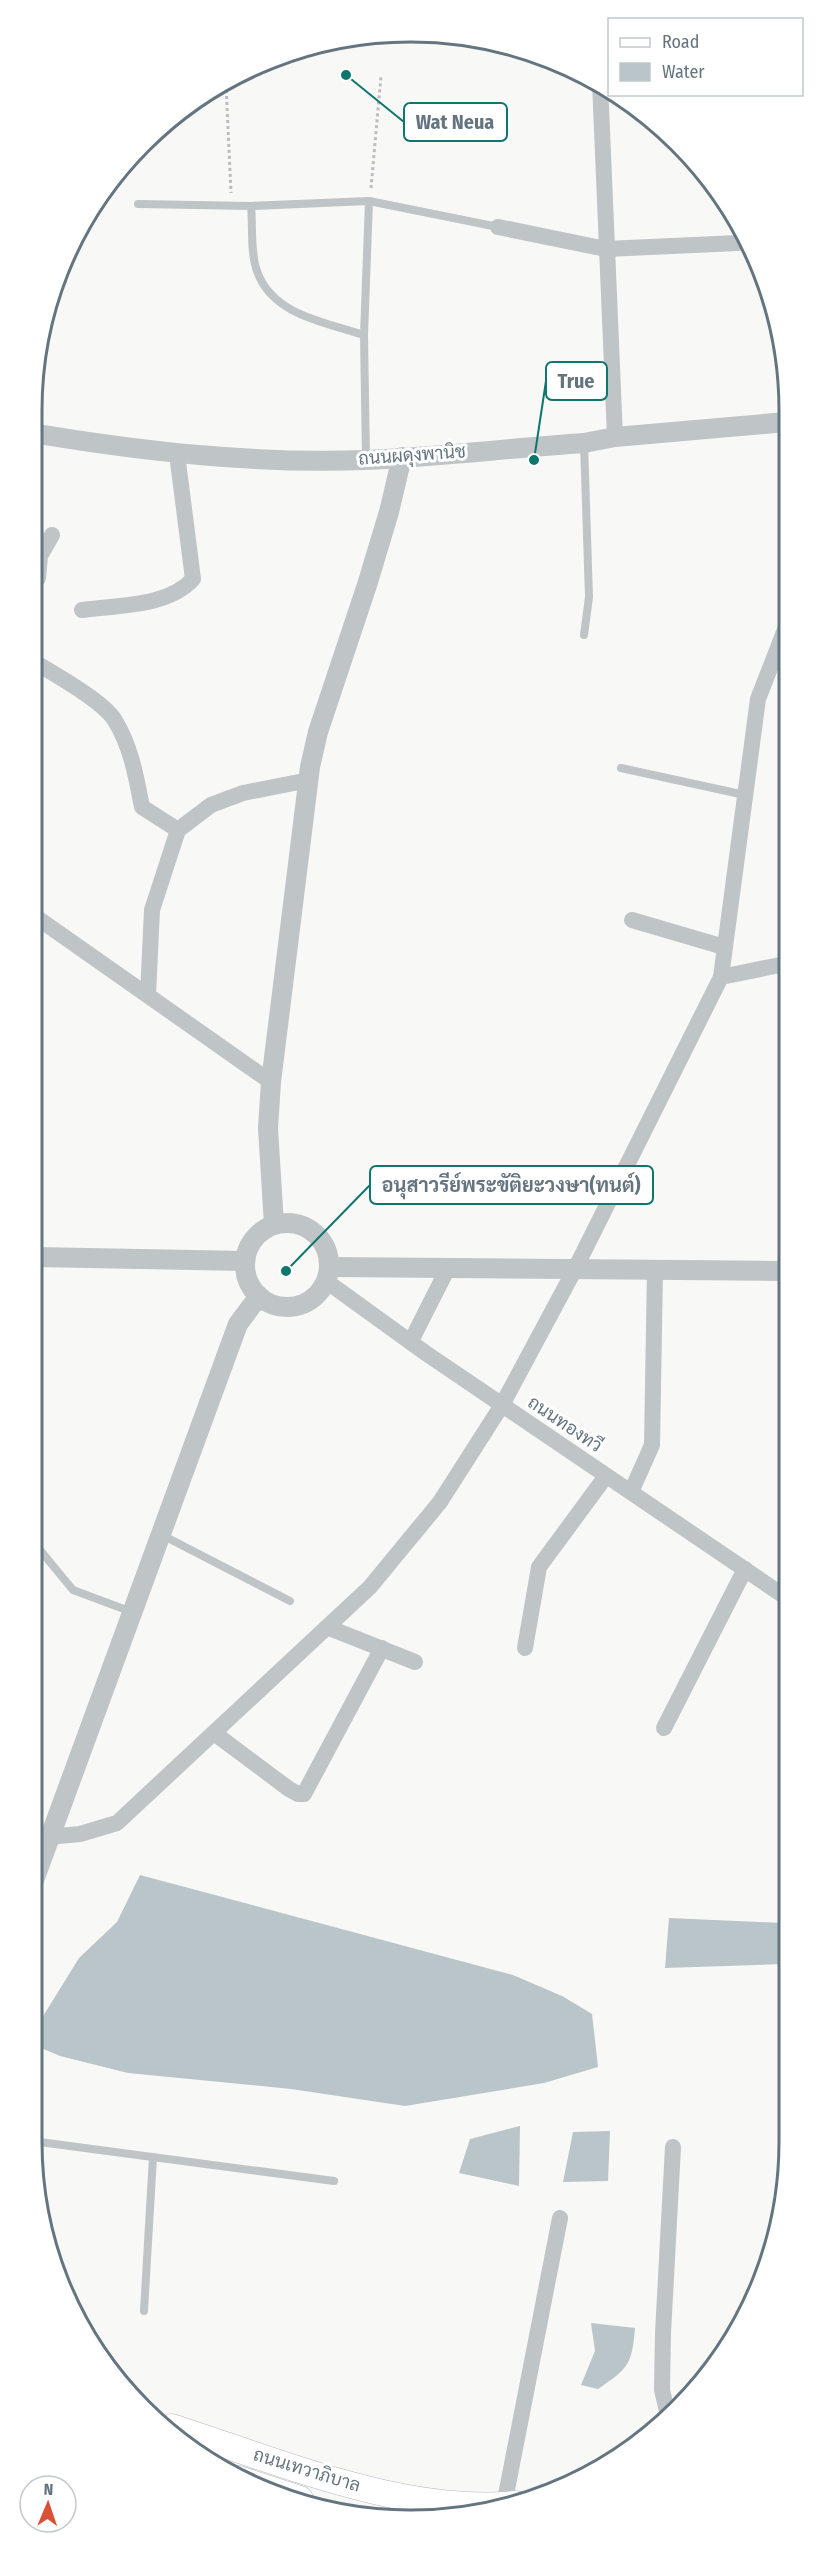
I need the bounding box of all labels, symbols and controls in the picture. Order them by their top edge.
legend [608,18,803,96]
text: Road [662,31,699,53]
text: Water [662,61,705,83]
callout: Wat Neua [404,103,507,141]
text: Wat Neua [416,110,494,134]
callout: True [546,362,607,400]
text: True [557,369,595,393]
street label: ถนนผดุงพานิช [358,440,467,471]
callout: อนุสาวรีย์พระขัติยะวงษา(ทนต์) [370,1166,653,1204]
text: อนุสาวรีย์พระขัติยะวงษา(ทนต์) [381,1172,641,1200]
street label: ถนนทองทวี [524,1389,608,1457]
street label: ถนนเทวาภิบาล [251,2443,363,2497]
north arrow [18,2474,78,2534]
text: N [43,2480,54,2499]

